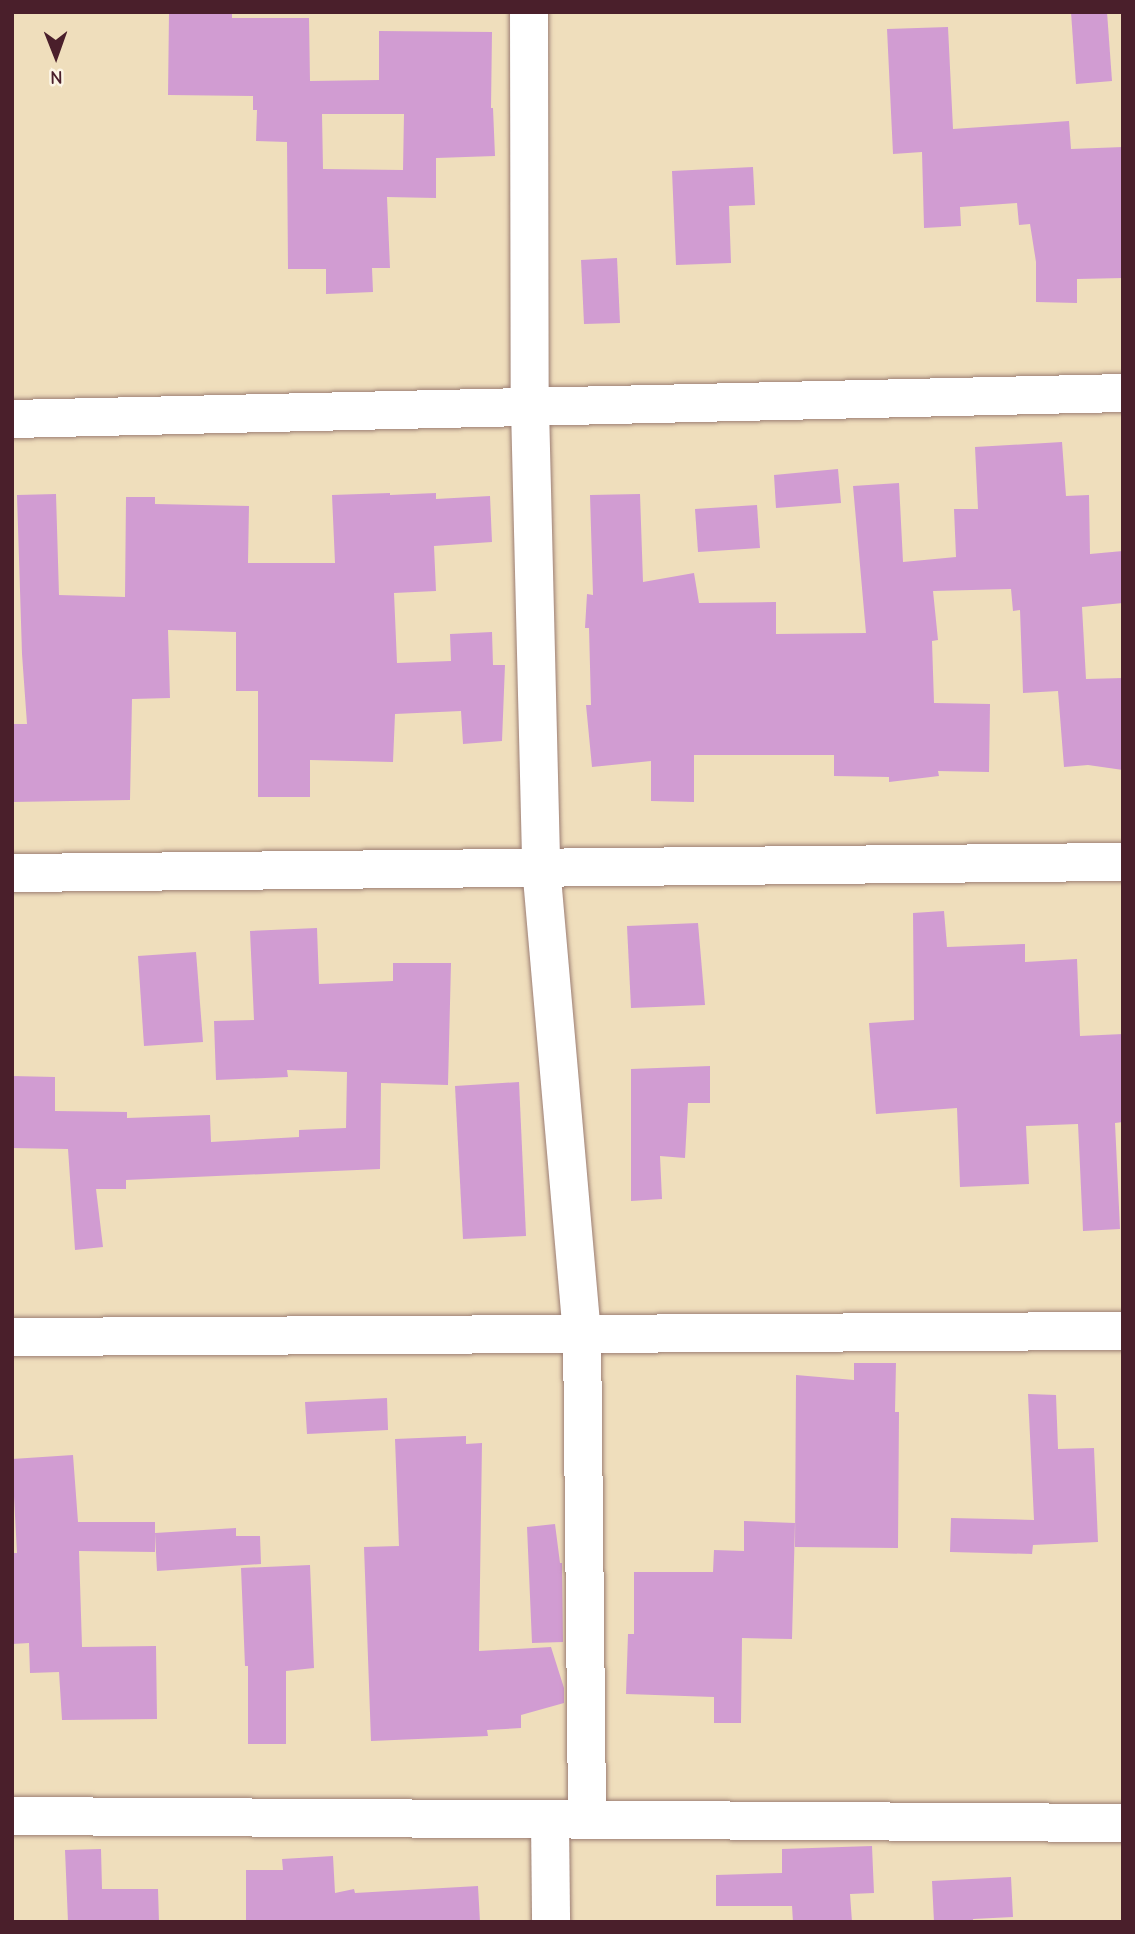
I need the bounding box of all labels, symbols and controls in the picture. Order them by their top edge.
north arrow [21,21,91,91]
text: N [50,66,63,88]

